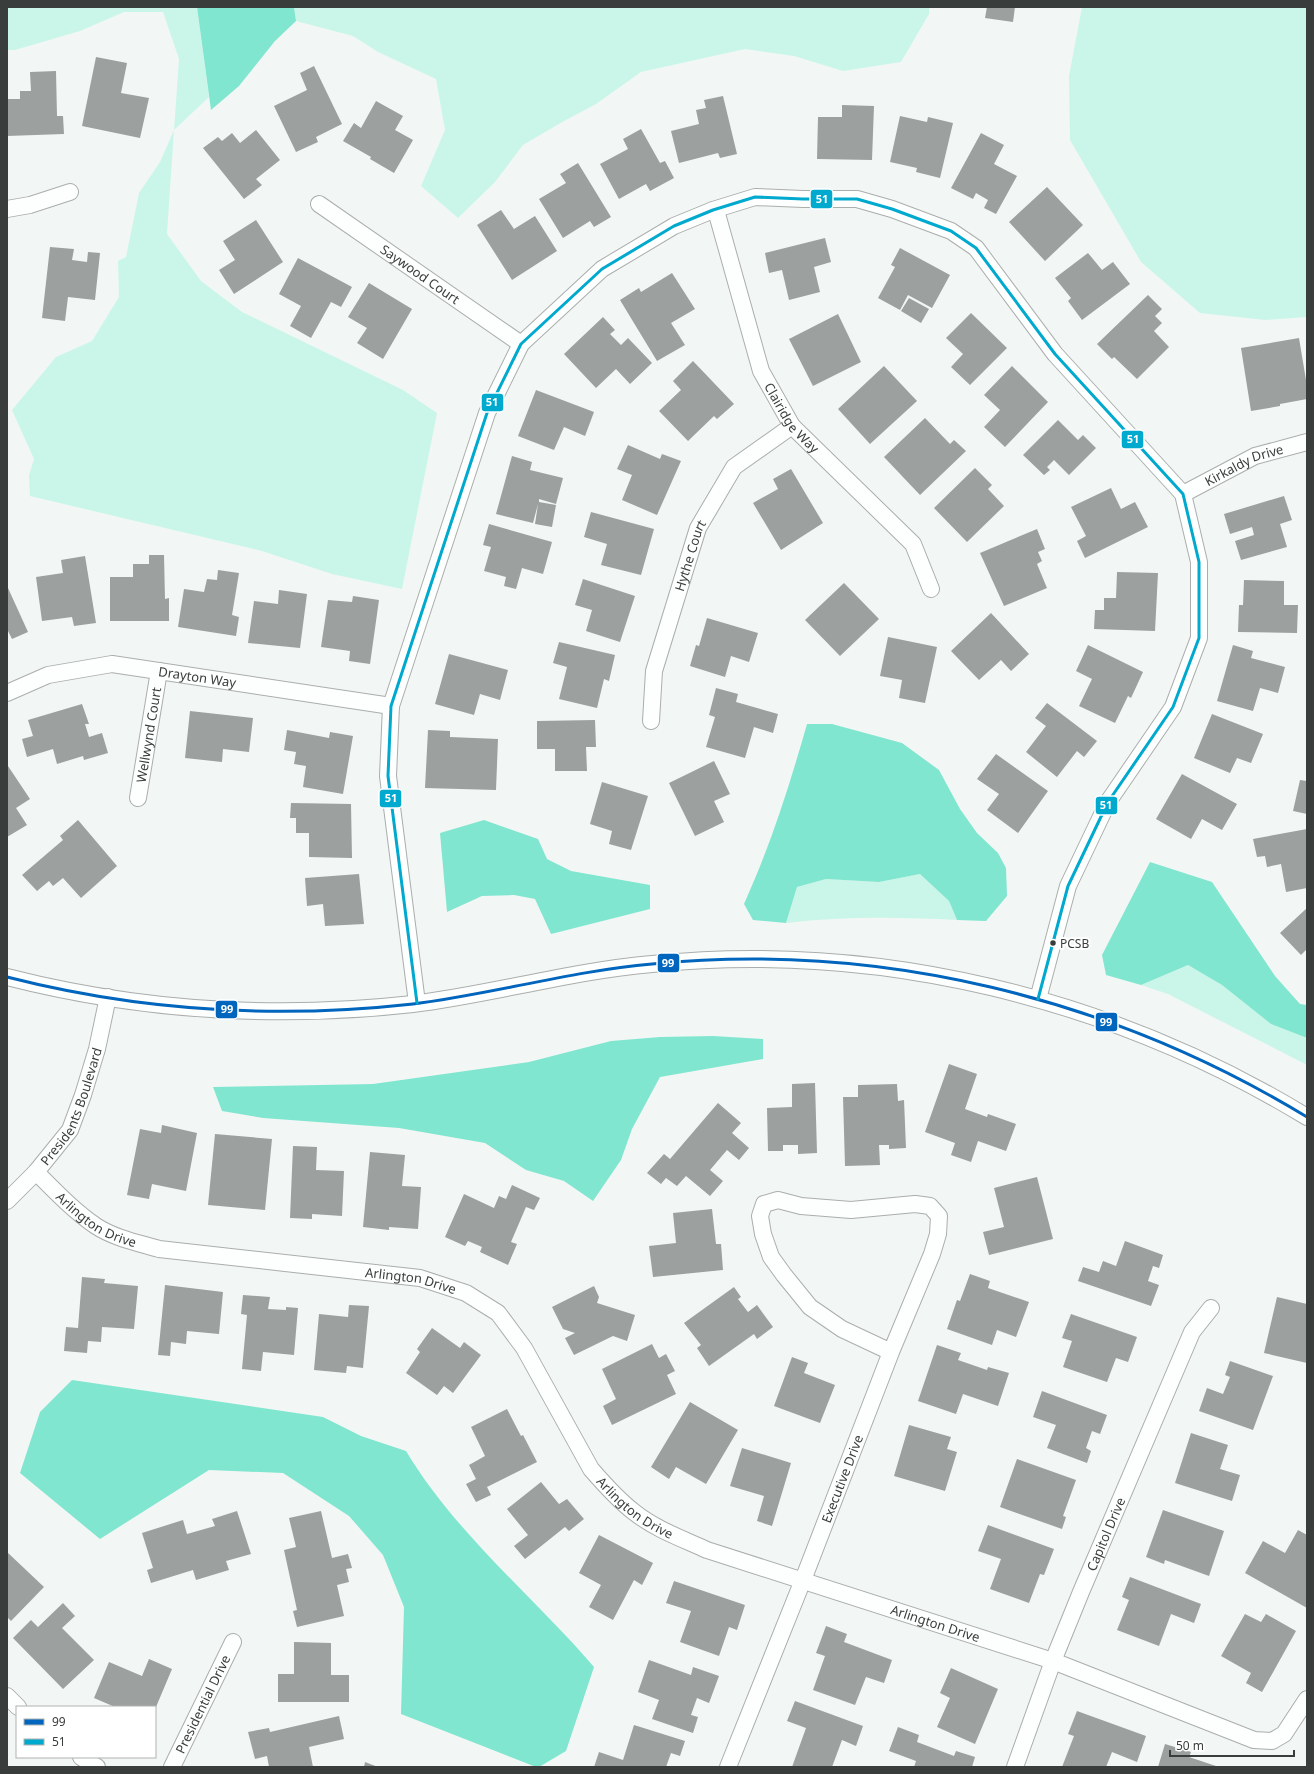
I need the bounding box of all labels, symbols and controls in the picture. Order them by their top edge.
line badge: 51 [810,189,833,209]
text: 51 [816,191,828,206]
street label: Saywood Court [377,240,464,308]
street label: Clairidge Way [760,379,824,457]
line badge: 51 [481,393,504,412]
text: 51 [486,394,498,409]
line badge: 51 [1121,430,1144,449]
text: 51 [1127,431,1139,446]
street label: Kirkaldy Drive [1202,440,1285,490]
street label: Hythe Court [670,516,710,593]
street label: Drayton Way [157,662,238,692]
street label: Wellwynd Court [132,686,165,784]
line badge: 51 [379,789,402,808]
text: 51 [385,790,397,805]
line badge: 51 [1095,796,1118,815]
text: 51 [1100,797,1112,812]
place label: PCSB [1060,935,1089,952]
marker: PCSB [1048,938,1058,948]
line badge: 99 [657,953,680,973]
text: 99 [662,955,674,970]
line badge: 99 [215,1000,238,1019]
text: 99 [221,1001,233,1016]
line badge: 99 [1095,1012,1118,1032]
text: 99 [1100,1014,1112,1029]
street label: Presidents Boulevard [36,1045,106,1169]
street label: Arlington Drive [52,1188,139,1251]
street label: Arlington Drive [364,1263,459,1298]
street label: Executive Drive [817,1432,867,1525]
street label: Arlington Drive [593,1473,676,1543]
street label: Capitol Drive [1082,1495,1129,1574]
street label: Arlington Drive [888,1601,982,1646]
street label: Presidential Drive [171,1652,234,1756]
legend [16,1706,156,1758]
text: 99 [52,1713,66,1730]
scale bar [1170,1732,1294,1758]
text: 51 [52,1733,66,1750]
text: 50 m [1176,1737,1204,1754]

